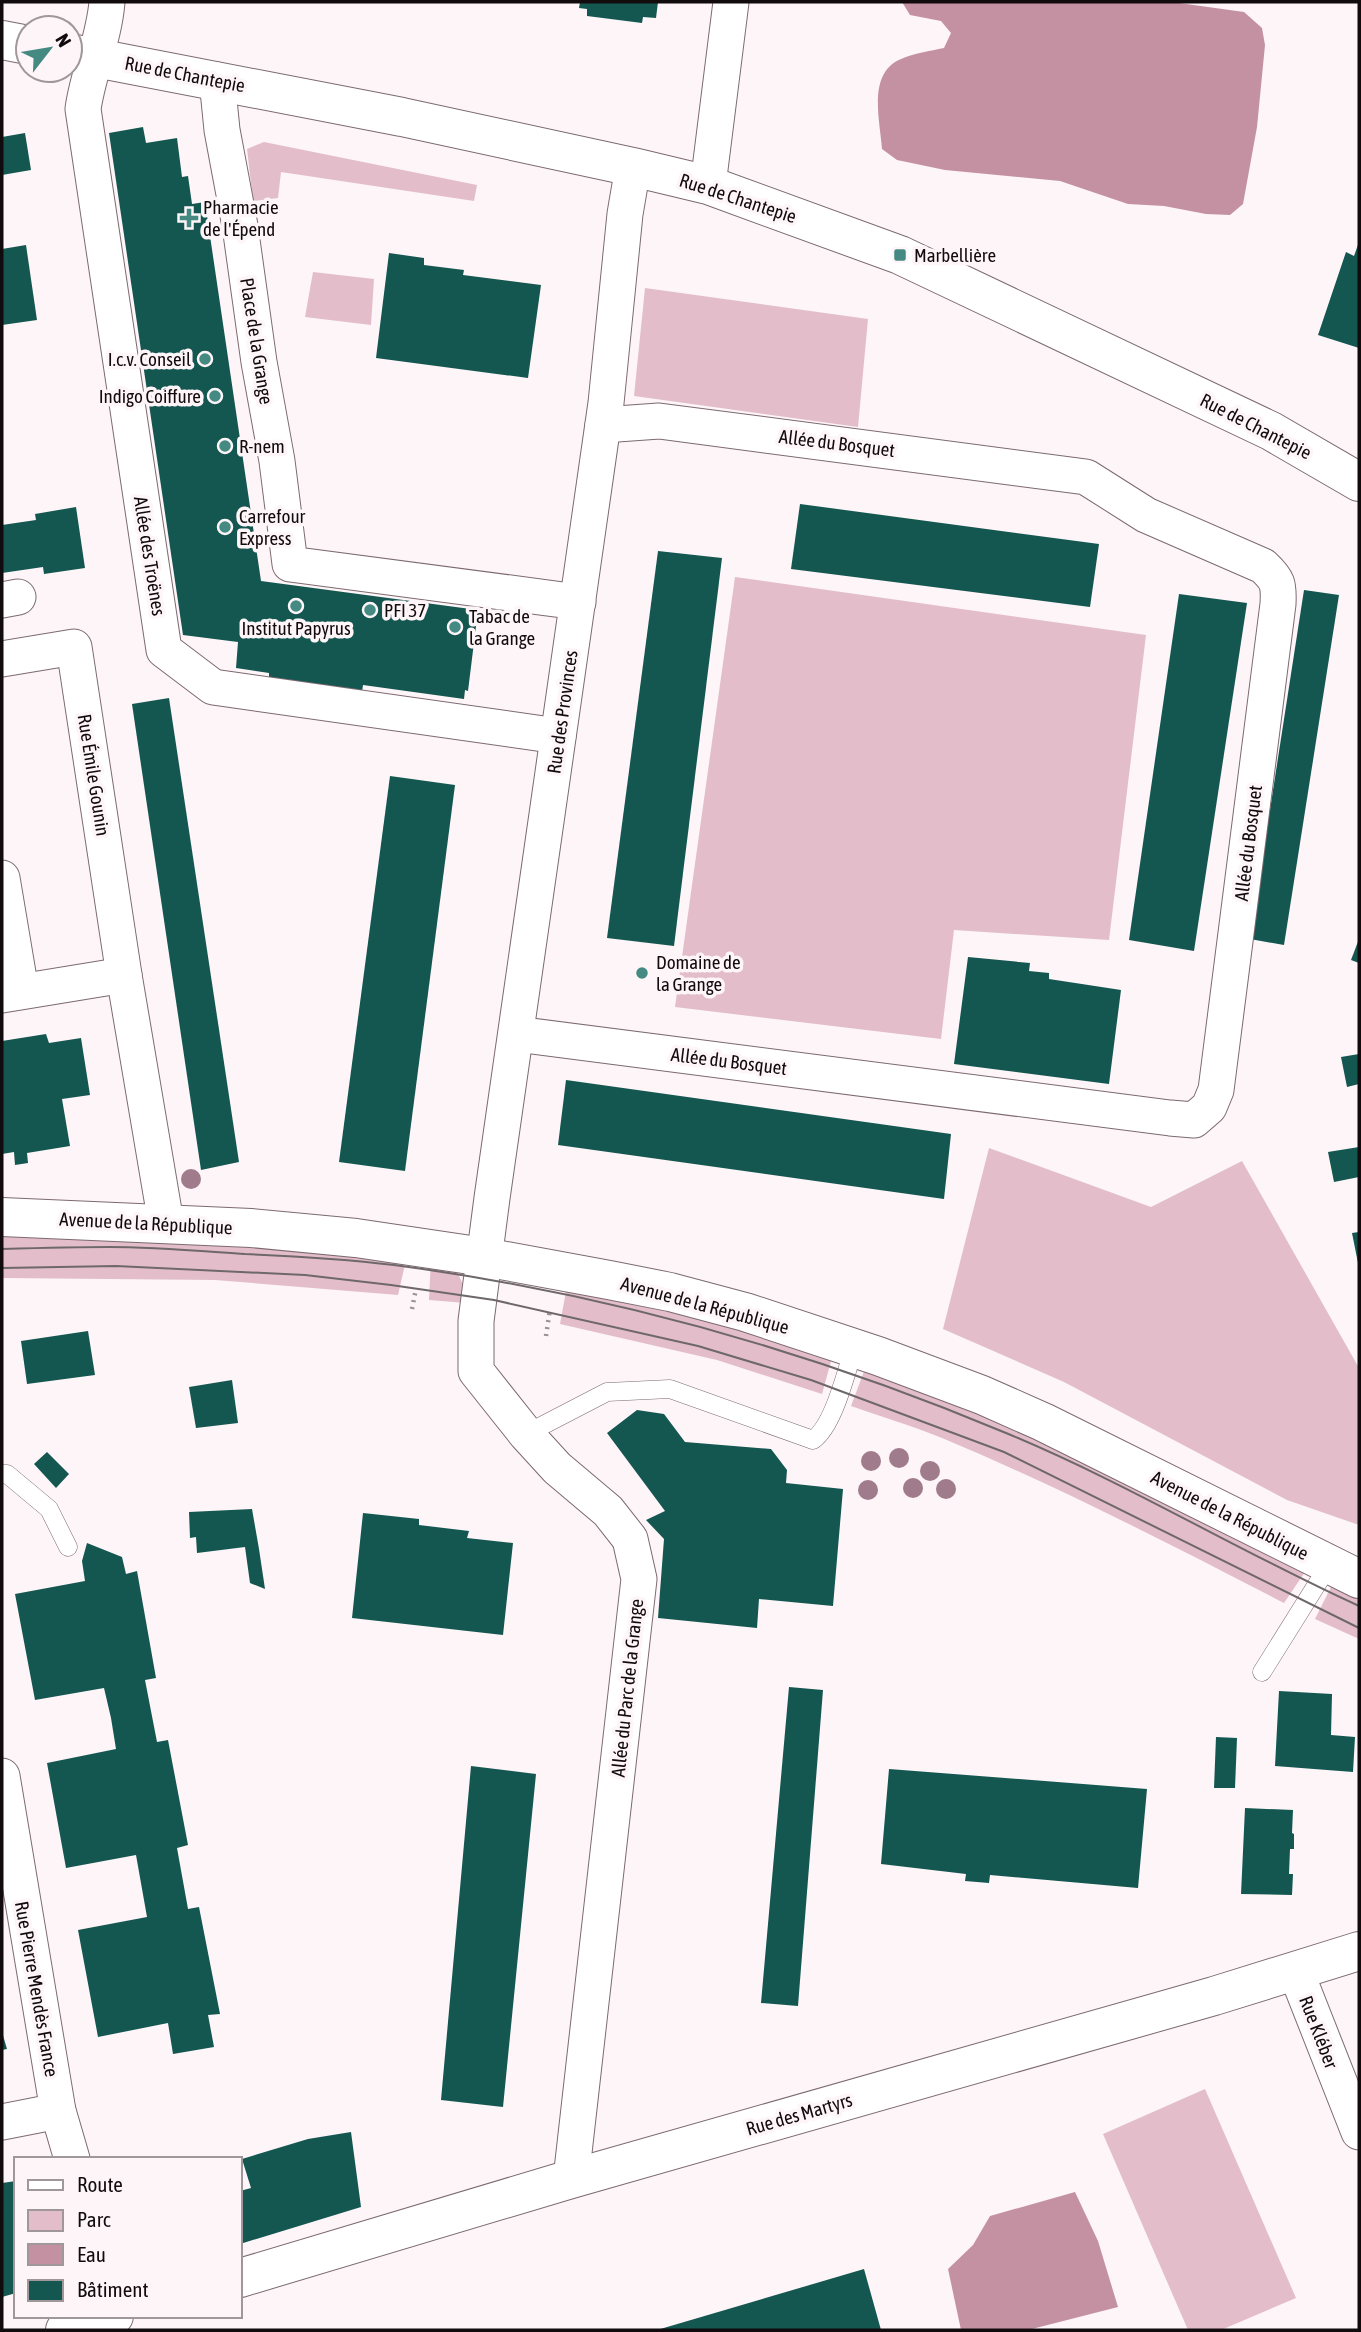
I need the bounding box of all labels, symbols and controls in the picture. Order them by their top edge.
north arrow [14,14,84,84]
text: N [51,30,76,51]
street label: Rue de Chantepie [123,52,247,96]
street label: Rue de Chantepie [677,169,799,227]
place label: Pharmacie de l'Épend [203,196,279,240]
marker: Pharmacie de l'Épend [181,210,197,226]
place label: Marbellière [914,244,996,266]
marker: Marbellière [892,247,908,263]
street label: Place de la Grange [236,276,278,406]
place label: I.c.v. Conseil [108,348,191,370]
marker: I.c.v. Conseil [197,351,213,367]
place label: Indigo Coiffure [99,385,201,407]
marker: Indigo Coiffure [207,388,223,404]
street label: Rue de Chantepie [1197,389,1315,463]
street label: Allée du Bosquet [778,425,896,461]
place label: R-nem [239,435,285,457]
marker: R-nem [217,438,233,454]
street label: Allée des Troënes [130,495,170,618]
place label: Carrefour Express [239,505,306,549]
marker: Carrefour Express [217,519,233,535]
marker: Institut Papyrus [288,598,304,614]
place label: PFI 37 [384,599,426,621]
marker: PFI 37 [362,602,378,618]
place label: Tabac de la Grange [469,605,535,649]
place label: Institut Papyrus [241,617,351,639]
marker: Tabac de la Grange [447,619,463,635]
street label: Rue des Provinces [542,649,582,775]
street label: Rue Émile Gounin [74,712,114,838]
street label: Allée du Bosquet [1230,784,1266,902]
place label: Domaine de la Grange [656,951,741,995]
marker: Domaine de la Grange [634,965,650,981]
street label: Allée du Bosquet [670,1043,788,1079]
street label: Avenue de la République [59,1207,233,1239]
street label: Avenue de la République [618,1272,792,1338]
street label: Avenue de la République [1148,1466,1312,1564]
street label: Allée du Parc de la Grange [607,1598,647,1778]
street label: Rue Pierre Mendès France [11,1899,63,2079]
street label: Rue Kléber [1295,1993,1343,2072]
street label: Rue des Martyrs [743,2088,855,2140]
legend [14,2157,242,2318]
text: Route [77,2172,123,2196]
text: Parc [77,2207,111,2231]
text: Eau [77,2242,106,2266]
text: Bâtiment [77,2277,148,2301]

